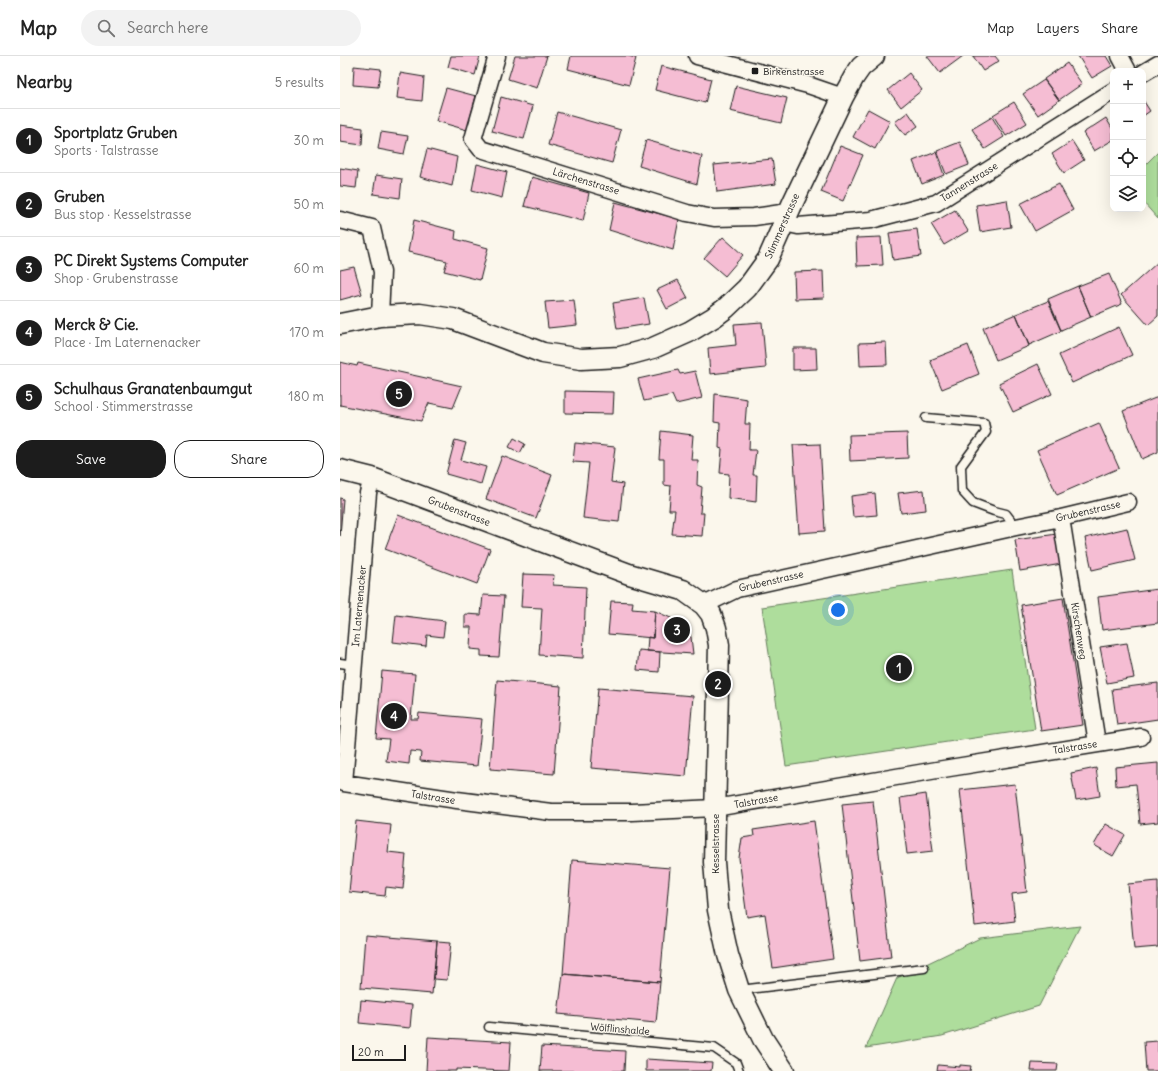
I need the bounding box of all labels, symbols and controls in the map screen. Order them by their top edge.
search box [81,10,361,46]
text: Map [20,16,57,40]
icon: search [95,17,117,39]
text: Search here [127,18,208,37]
text: Map [987,19,1014,37]
text: Layers [1036,19,1079,37]
text: Share [1101,19,1138,37]
place label: Birkenstrasse [763,65,824,78]
marker: Birkenstrasse [750,66,760,76]
map controls [1110,68,1146,212]
button: + [1110,68,1146,104]
text: Nearby [16,71,72,93]
text: 5 results [275,74,324,91]
button: − [1110,104,1146,140]
text: Sportplatz Gruben [54,123,178,142]
text: 1 [26,132,32,149]
text: 30 m [294,132,324,149]
button: locate [1110,140,1146,176]
text: Sports · Talstrasse [54,142,159,159]
street label: Tannenstrasse [938,159,1000,205]
street label: Lärchenstrasse [551,165,621,197]
button: layers [1110,176,1146,212]
text: Gruben [54,187,105,206]
street label: Stimmerstrasse [762,191,802,261]
text: 2 [25,196,33,213]
text: 50 m [293,196,324,213]
text: Bus stop · Kesselstrasse [54,206,191,223]
text: PC Direkt Systems Computer [54,251,248,270]
text: 3 [25,260,33,277]
text: 60 m [293,260,324,277]
text: Shop · Grubenstrasse [54,270,178,287]
text: Merck & Cie. [54,315,138,334]
text: 4 [25,324,33,341]
text: 170 m [289,324,324,341]
text: Place · Im Laternenacker [54,334,200,351]
text: Schulhaus Granatenbaumgut [54,379,252,398]
pin: 5 [386,379,412,409]
text: 5 [25,388,33,405]
text: 180 m [288,388,324,405]
text: School · Stimmerstrasse [54,398,193,415]
button: Save [16,440,166,478]
button: Share [174,440,324,478]
street label: Grubenstrasse [426,493,492,529]
street label: Grubenstrasse [1054,497,1122,525]
street label: Im Laternenacker [349,565,369,647]
street label: Grubenstrasse [737,567,805,595]
your location [828,600,848,620]
street label: Kirschenweg [1068,601,1090,661]
pin: 3 [664,615,690,645]
pin: 1 [886,653,912,683]
pin: 2 [705,669,731,699]
pin: 4 [381,701,407,731]
street label: Talstrasse [1052,737,1098,757]
street label: Talstrasse [410,787,456,807]
street label: Talstrasse [733,791,779,811]
street label: Kesselstrasse [709,814,722,874]
street label: Wölflinshalde [590,1020,650,1038]
scale bar [352,1043,406,1062]
text: 20 m [358,1045,384,1059]

